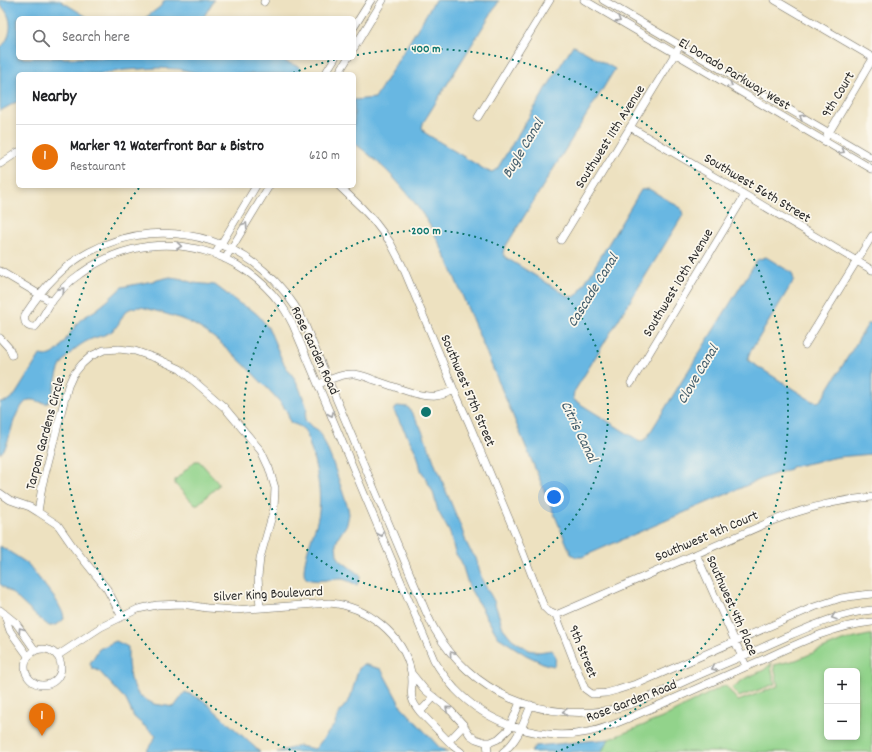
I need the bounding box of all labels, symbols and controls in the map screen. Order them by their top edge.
one-way arrow [614,15,621,22]
search box [16,16,356,60]
icon: search [30,27,52,49]
text: Search here [62,27,130,49]
street label: El Dorado Parkway West [674,33,794,116]
text: 400 m [411,41,441,58]
street label: 9th Court [817,68,860,122]
street label: Southwest 11th Avenue [571,81,651,193]
one-way arrow [726,81,733,88]
text: Nearby [32,86,76,110]
water label: Bugle Canal [497,114,551,183]
one-way arrow [799,115,806,122]
text: Marker 92 Waterfront Bar & Bistro [70,136,264,158]
text: 1 [44,147,46,166]
text: 620 m [309,147,340,166]
one-way arrow [838,147,845,154]
street label: Southwest 56th Street [700,149,814,229]
text: Restaurant [70,158,126,177]
one-way arrow [240,222,248,229]
text: 200 m [411,223,441,240]
street label: Southwest 10th Avenue [638,225,719,341]
one-way arrow [176,241,182,250]
water label: Cascade Canal [562,249,626,332]
one-way arrow [57,287,65,295]
street label: Rose Garden Road [285,303,343,398]
street label: Southwest 57th Street [434,332,500,450]
water label: Clove Canal [672,340,726,409]
street label: Tarpon Gardens Circle [21,375,71,492]
water label: Citris Canal [554,398,603,468]
centre of rings [419,405,433,419]
one-way arrow [326,410,334,418]
your location [544,487,564,507]
street label: Southwest 9th Court [652,506,761,568]
one-way arrow [376,530,384,538]
street label: Southwest 4th Place [700,552,762,659]
street label: Silver King Boulevard [213,582,323,608]
one-way arrow [831,613,838,621]
street label: 9th Street [563,622,602,681]
one-way arrow [19,628,26,635]
one-way arrow [450,651,457,658]
one-way arrow [711,664,718,672]
map controls [824,668,860,740]
button: + [824,668,860,704]
street label: Rose Garden Road [583,675,680,728]
pin: 1 [29,703,55,736]
button: − [824,704,860,740]
one-way arrow [446,706,453,713]
one-way arrow [562,707,568,716]

